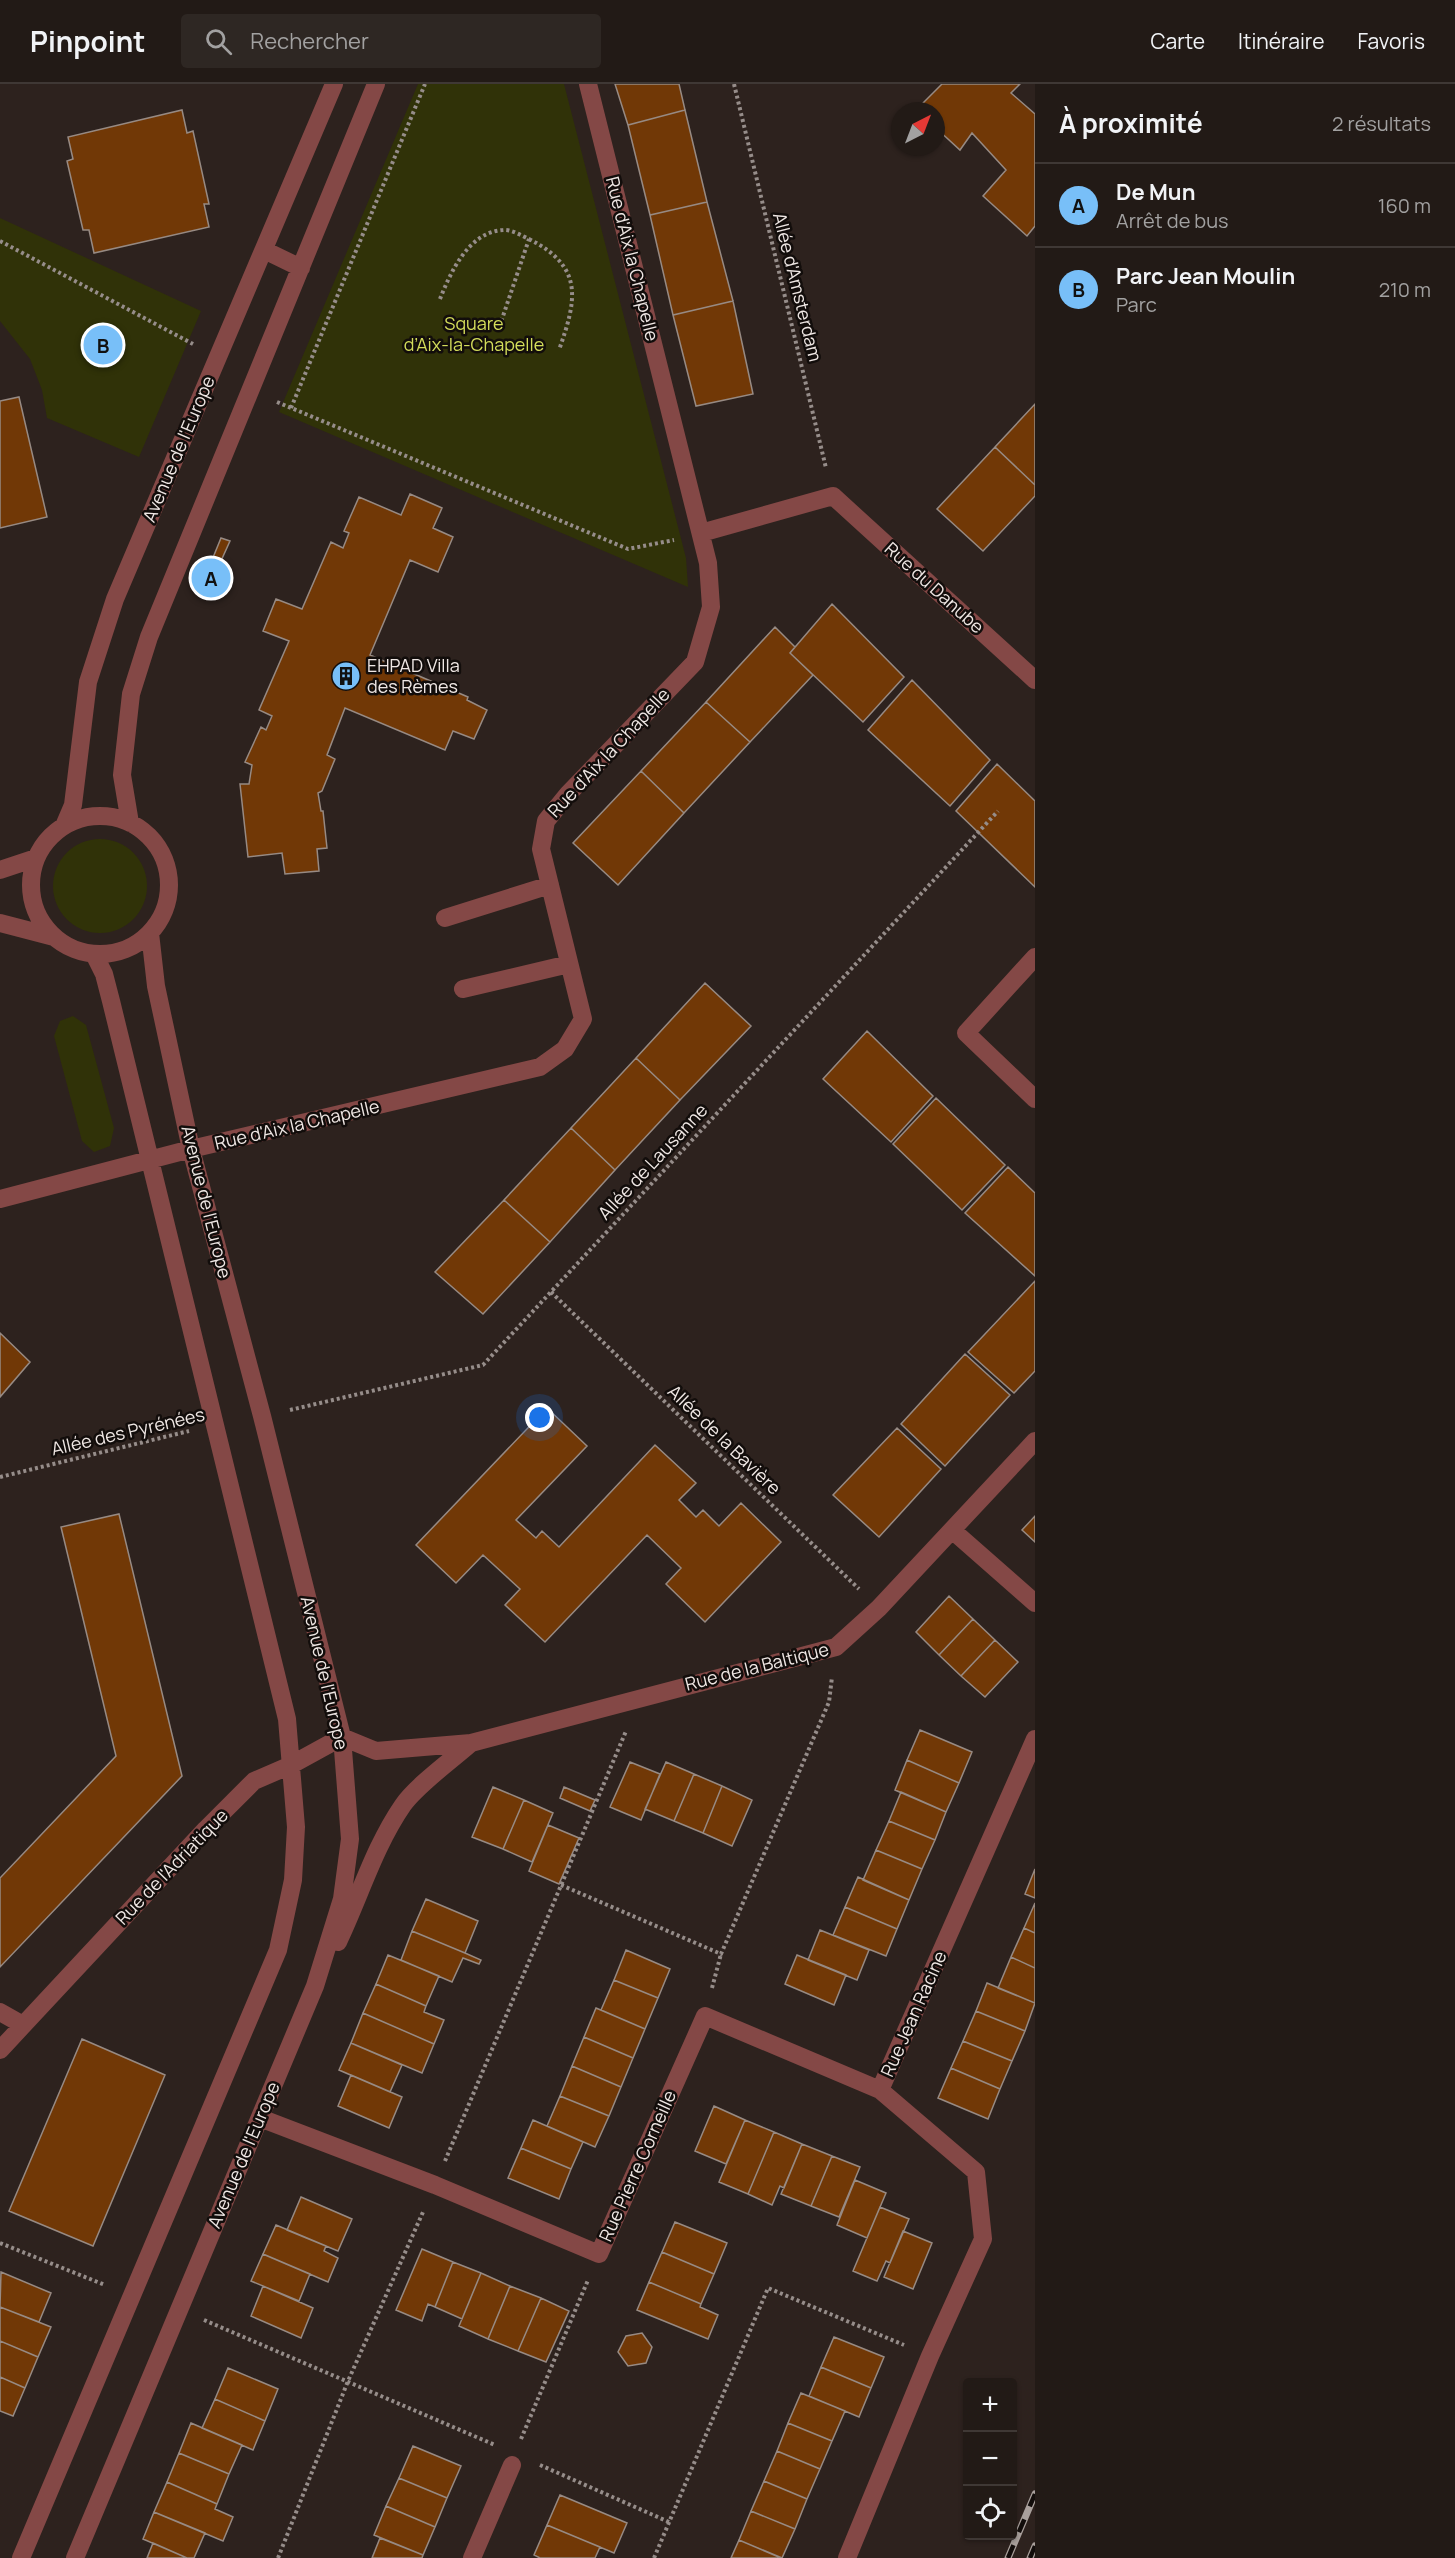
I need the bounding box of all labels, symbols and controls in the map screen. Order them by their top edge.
search box [181,14,601,68]
text: Pinpoint [30,22,145,60]
icon: search [202,25,235,58]
text: Rechercher [250,26,369,56]
text: Carte [1151,27,1205,55]
text: Itinéraire [1238,27,1324,55]
text: Favoris [1357,27,1425,55]
north arrow [891,102,945,156]
text: À proximité [1059,105,1203,141]
text: 2 résultats [1332,110,1431,137]
street label: Rue d'Aix la Chapelle [601,174,665,343]
text: De Mun [1116,177,1195,207]
text: A [1072,192,1085,219]
text: 160 m [1378,192,1431,219]
text: Arrêt de bus [1116,207,1229,234]
street label: Allée d'Amsterdam [768,210,828,364]
text: Parc Jean Moulin [1116,261,1295,291]
text: B [1072,276,1085,303]
text: 210 m [1379,276,1431,303]
text: Parc [1116,291,1157,318]
park label: Square d’Aix-la-Chapelle [404,311,544,356]
pin: B [84,322,122,368]
street label: Avenue de l'Europe [136,372,220,525]
street label: Rue du Danube [880,536,989,638]
pin: A [192,556,230,600]
place label: EHPAD Villa des Rèmes [367,653,460,698]
building icon: EHPAD Villa des Rèmes [330,660,362,692]
street label: Rue d'Aix la Chapelle [542,682,675,822]
street label: Rue d'Aix la Chapelle [212,1093,382,1155]
street label: Allée de Lausanne [592,1098,712,1225]
street label: Avenue de l'Europe [176,1123,238,1281]
street label: Allée de la Bavière [663,1379,786,1499]
street label: Allée des Pyrénées [49,1402,207,1460]
your location [525,1403,554,1432]
street label: Avenue de l'Europe [296,1594,354,1752]
street label: Rue de la Baltique [682,1637,831,1695]
street label: Rue de l'Adriatique [110,1803,233,1929]
street label: Rue Jean Racine [875,1947,952,2080]
street label: Avenue de l'Europe [201,2078,285,2231]
street label: Rue Pierre Corneille [593,2086,681,2245]
map controls [963,2378,1017,2540]
button: + [963,2378,1017,2432]
button: − [963,2432,1017,2486]
button: locate [963,2486,1017,2540]

